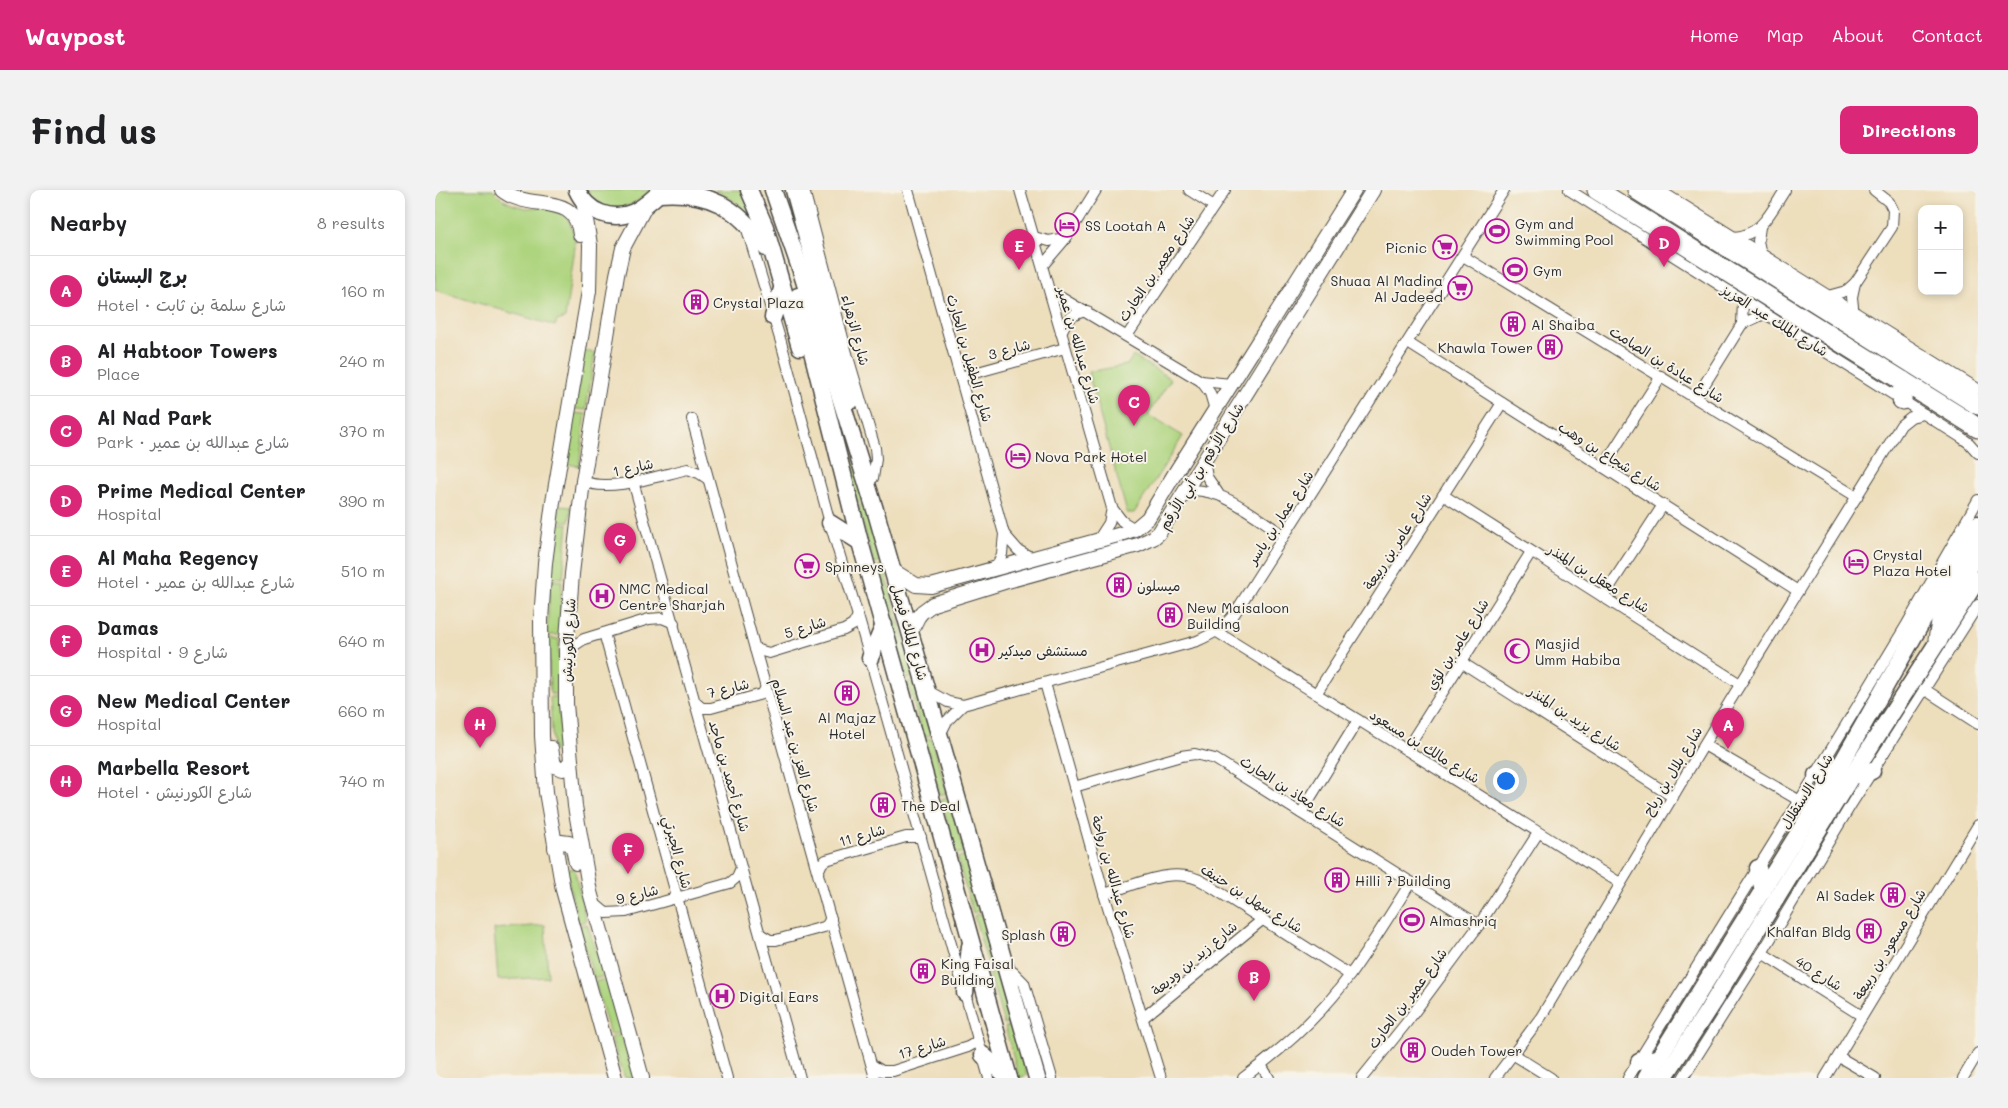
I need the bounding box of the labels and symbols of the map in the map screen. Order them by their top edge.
street label: شارع معمر بن الحارث [1113,211,1200,325]
hotel icon: SS Lootah A [1054,212,1080,238]
place label: Gym and Swimming Pool [1515,214,1614,249]
place label: SS Lootah A [1085,216,1166,235]
sports icon: Gym and Swimming Pool [1484,218,1510,244]
pin: D [1648,226,1680,267]
pin: E [1003,229,1035,270]
supermarket icon: Picnic [1432,234,1458,260]
place label: Picnic [1386,238,1427,257]
sports icon: Gym [1502,257,1528,283]
place label: Gym [1533,261,1562,280]
place label: Shuaa Al Madina Al Jadeed [1330,271,1443,306]
supermarket icon: Shuaa Al Madina Al Jadeed [1447,275,1473,301]
street label: شارع الملك عبد العزيز [1717,279,1832,361]
street label: شارع عبدالله بن عمير [1052,283,1105,406]
building icon: Crystal Plaza [683,289,709,315]
street label: شارع الزهراء [836,292,875,368]
street label: شارع الطفيل بن الحارث [942,292,997,424]
place label: Crystal Plaza [713,293,804,312]
building icon: Al Shaiba [1500,311,1526,337]
place label: Al Shaiba [1531,315,1595,334]
street label: شارع عبادة بن الصامت [1606,321,1728,408]
street label: شارع 3 [986,334,1032,365]
building icon: Khawla Tower [1537,334,1563,360]
place label: Khawla Tower [1438,338,1533,357]
pin: C [1118,385,1150,426]
street label: شارع الأرقم بن أبي الأرقم [1154,399,1251,535]
street label: شارع شجاع بن وهب [1554,417,1665,496]
hotel icon: Nova Park Hotel [1005,443,1031,469]
place label: Nova Park Hotel [1035,447,1147,466]
street label: شارع 1 [611,453,655,482]
street label: شارع عمار بن ياسر [1242,466,1318,569]
street label: شارع عامر بن ربيعة [1359,489,1436,594]
pin: G [604,523,636,564]
street label: شارع معقل بن المنذر [1543,538,1654,618]
place label: Crystal Plaza Hotel [1873,545,1951,580]
hotel icon: Crystal Plaza Hotel [1843,549,1869,575]
supermarket icon: Spinneys [794,553,820,579]
place label: Spinneys [825,557,884,576]
building icon: ميسلون [1106,572,1132,598]
place label: ميسلون [1137,576,1180,596]
place label: NMC Medical Centre Sharjah [619,579,725,614]
street label: شارع الملك فيصل [886,581,933,683]
hospital icon: NMC Medical Centre Sharjah [589,583,615,609]
street label: شارع عامر بن لؤي [1421,595,1494,694]
street label: شارع الكورنيش [556,598,581,682]
place label: New Maisaloon Building [1187,598,1289,633]
building icon: New Maisaloon Building [1157,602,1183,628]
street label: شارع 5 [782,611,829,644]
place label: Masjid Umm Habiba [1535,634,1621,669]
hospital icon: مستشفى ميدكير [969,637,995,663]
mosque icon: Masjid Umm Habiba [1504,638,1530,664]
place label: مستشفى ميدكير [998,641,1088,660]
street label: شارع 7 [705,674,751,703]
street label: شارع العز بن عبد السلام [766,676,824,815]
building icon: Al Majaz Hotel [834,680,860,706]
street label: شارع يزيد بن المنذر [1524,680,1625,756]
street label: شارع مالك بن مسعود [1366,705,1484,788]
pin: H [464,707,496,748]
place label: Al Majaz Hotel [818,708,877,743]
pin: A [1712,708,1744,749]
street label: شارع أحمد بن ماجد [704,718,755,834]
street label: شارع بلال بن رباح [1638,723,1707,820]
street label: شارع الاستقلال [1775,750,1838,833]
street label: شارع معاذ بن الحارث [1236,751,1349,832]
your location [1493,768,1519,794]
building icon: The Deal [870,792,896,818]
place label: The Deal [901,796,960,815]
street label: شارع عبدالله بن رواحة [1086,813,1141,941]
street label: شارع الجبرتي [655,814,697,892]
street label: شارع 11 [837,819,888,852]
pin: F [612,833,644,874]
street label: شارع سهل بن حنيف [1197,859,1306,938]
building icon: Hilli 7 Building [1324,867,1350,893]
place label: Hilli 7 Building [1355,871,1451,890]
street label: شارع 9 [614,880,660,909]
building icon: Al Sadek [1880,882,1906,908]
street label: شارع مسعود بن ربيعة [1848,885,1931,1004]
place label: Al Sadek [1816,886,1875,905]
sports icon: Almashriq [1399,907,1425,933]
place label: Almashriq [1429,911,1497,930]
street label: شارع زيد بن وديعة [1147,916,1242,1000]
building icon: Khalfan Bldg [1856,918,1882,944]
building icon: Splash [1050,921,1076,947]
place label: Khalfan Bldg [1767,922,1851,941]
place label: Splash [1002,925,1045,944]
street label: شارع عمير بن الحارث [1363,944,1452,1053]
street label: شارع 40 [1792,951,1846,996]
place label: King Faisal Building [941,954,1014,989]
building icon: King Faisal Building [910,958,936,984]
pin: B [1238,960,1270,1001]
hospital icon: Digital Ears [709,983,735,1009]
place label: Digital Ears [739,987,819,1006]
street label: شارع 17 [896,1031,948,1064]
building icon: Oudeh Tower [1400,1037,1426,1063]
place label: Oudeh Tower [1431,1041,1522,1060]

